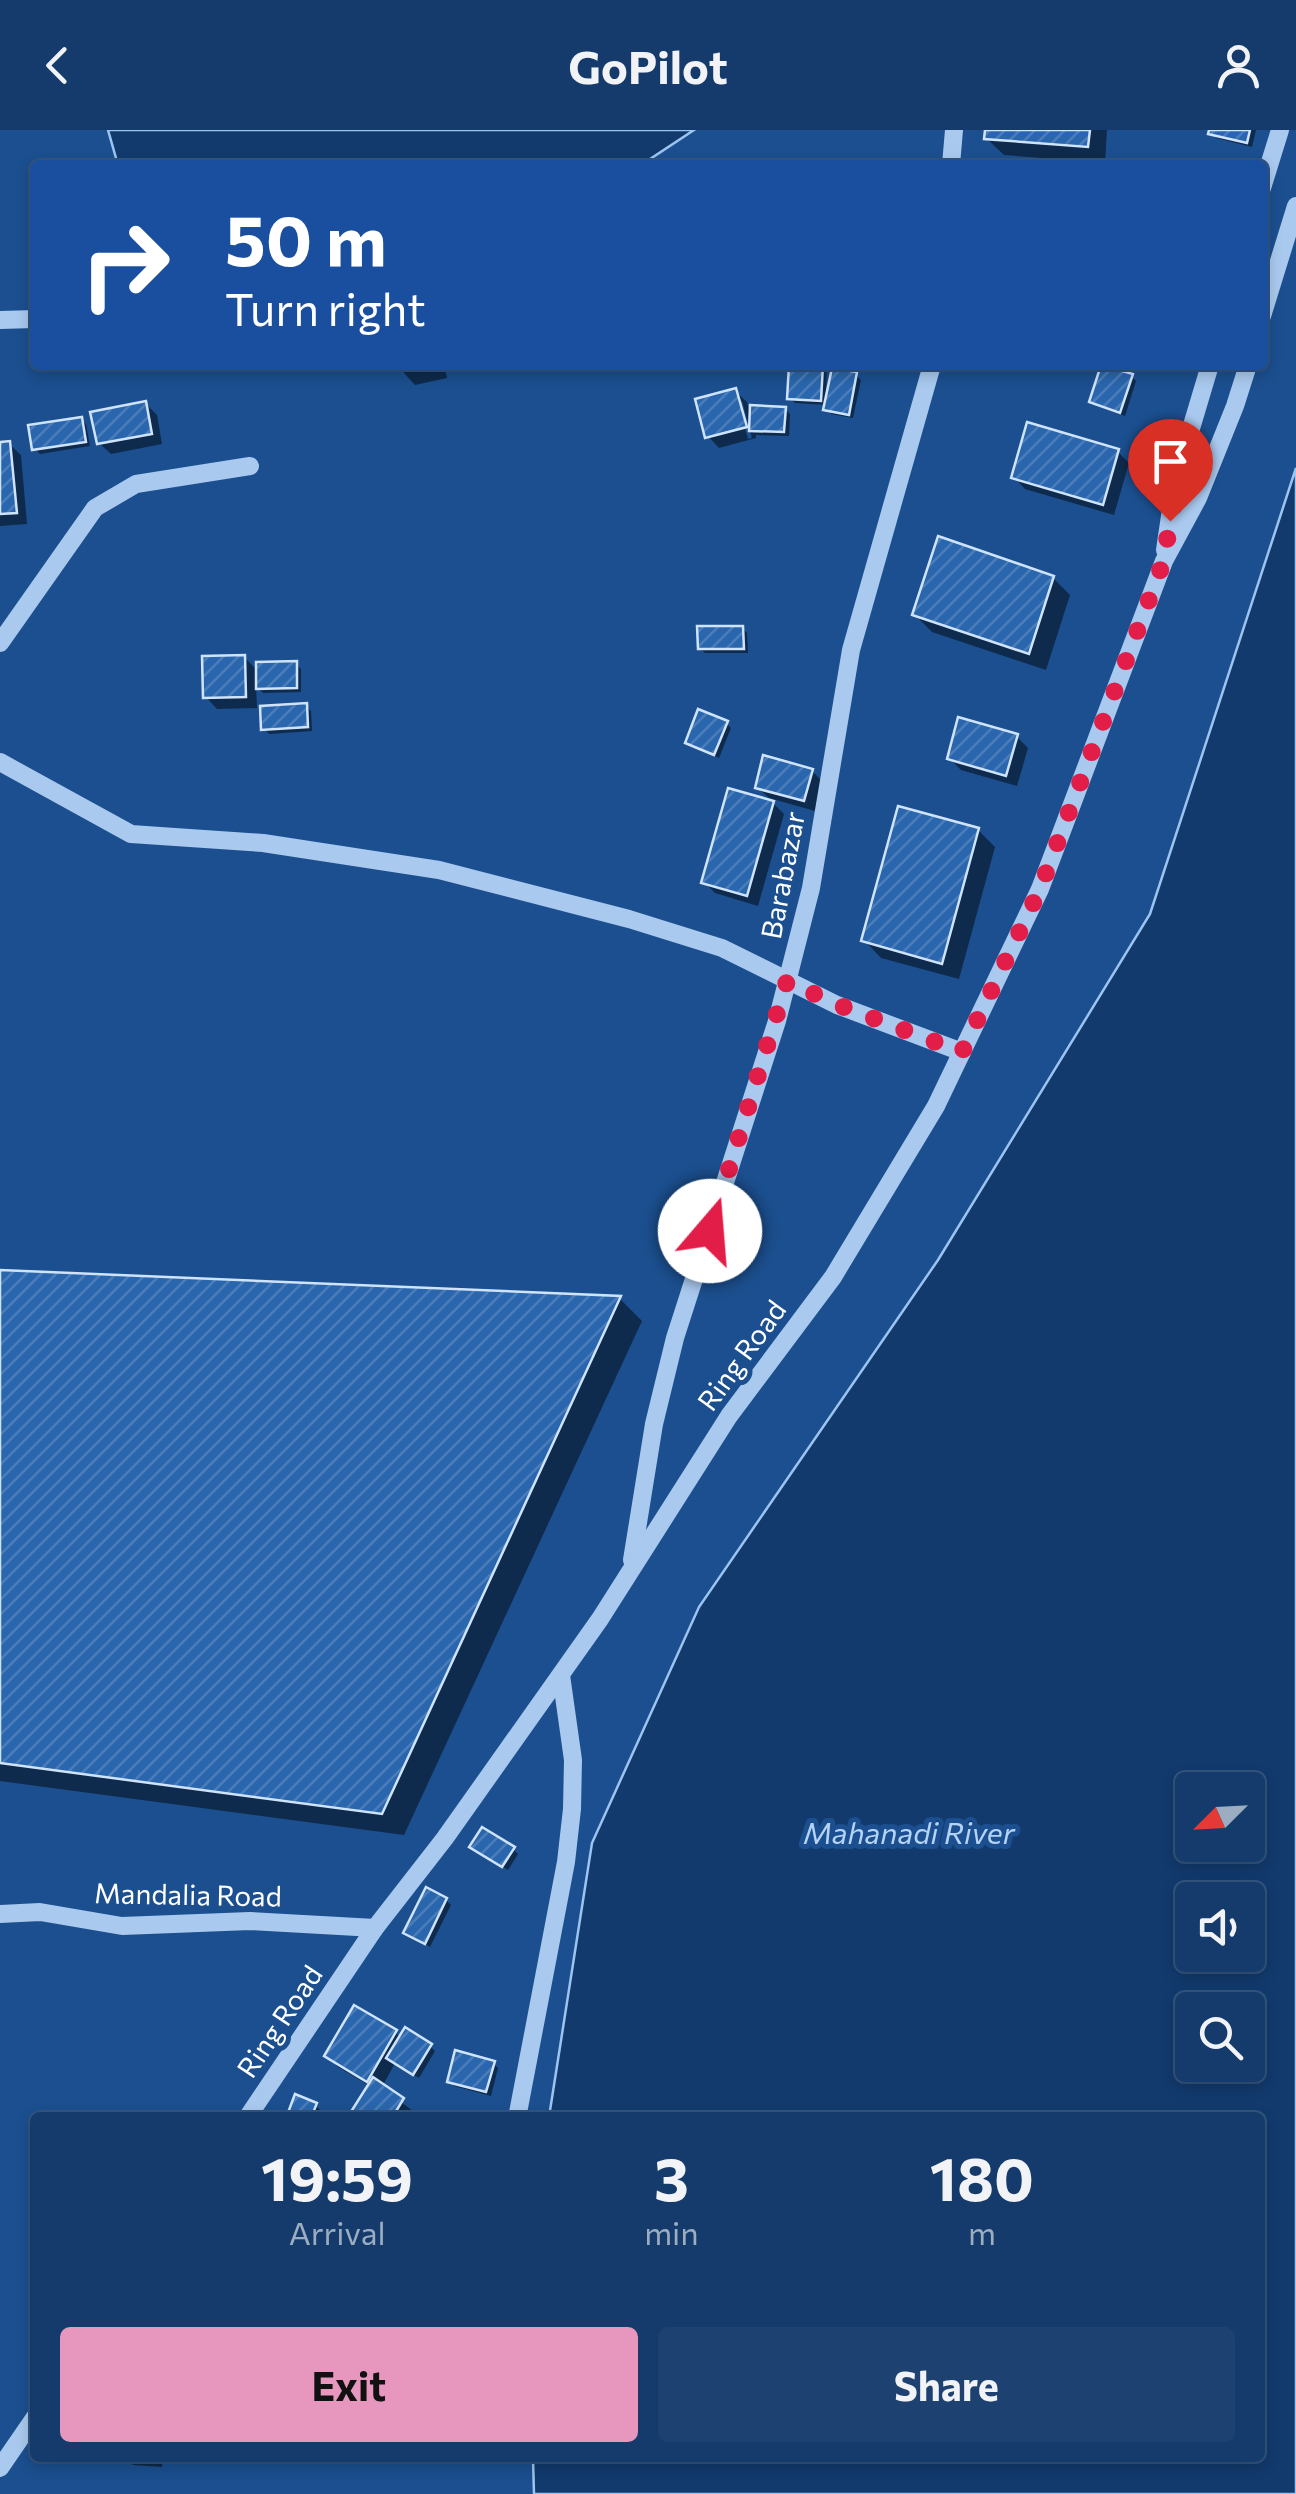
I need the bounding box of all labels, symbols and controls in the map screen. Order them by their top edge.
icon: back [30,38,85,93]
text: GoPilot [568,38,728,93]
icon: person [1211,38,1266,93]
text: 50 m [225,195,387,280]
icon: right [60,200,190,330]
text: Turn right [225,280,426,335]
pin [1128,419,1213,522]
icon: arrive [1143,434,1198,489]
street label: Barabazar [753,808,811,942]
position arrow [658,1179,762,1283]
street label: Ring Road [690,1293,792,1417]
north arrow [1175,1772,1265,1862]
map controls [1175,1772,1265,2082]
water label: Mahanadi River [803,1813,1016,1850]
street label: Mandalia Road [94,1875,282,1913]
button: sound [1175,1882,1265,1972]
street label: Ring Road [229,1958,329,2084]
button: search [1175,1992,1265,2082]
text: 19:59 [261,2140,413,2213]
text: 3 [654,2140,689,2213]
text: 180 [930,2140,1034,2213]
text: Arrival [289,2212,386,2252]
text: min [644,2212,699,2252]
text: m [968,2212,996,2252]
button: Exit [60,2327,638,2442]
button: Share [658,2327,1235,2442]

